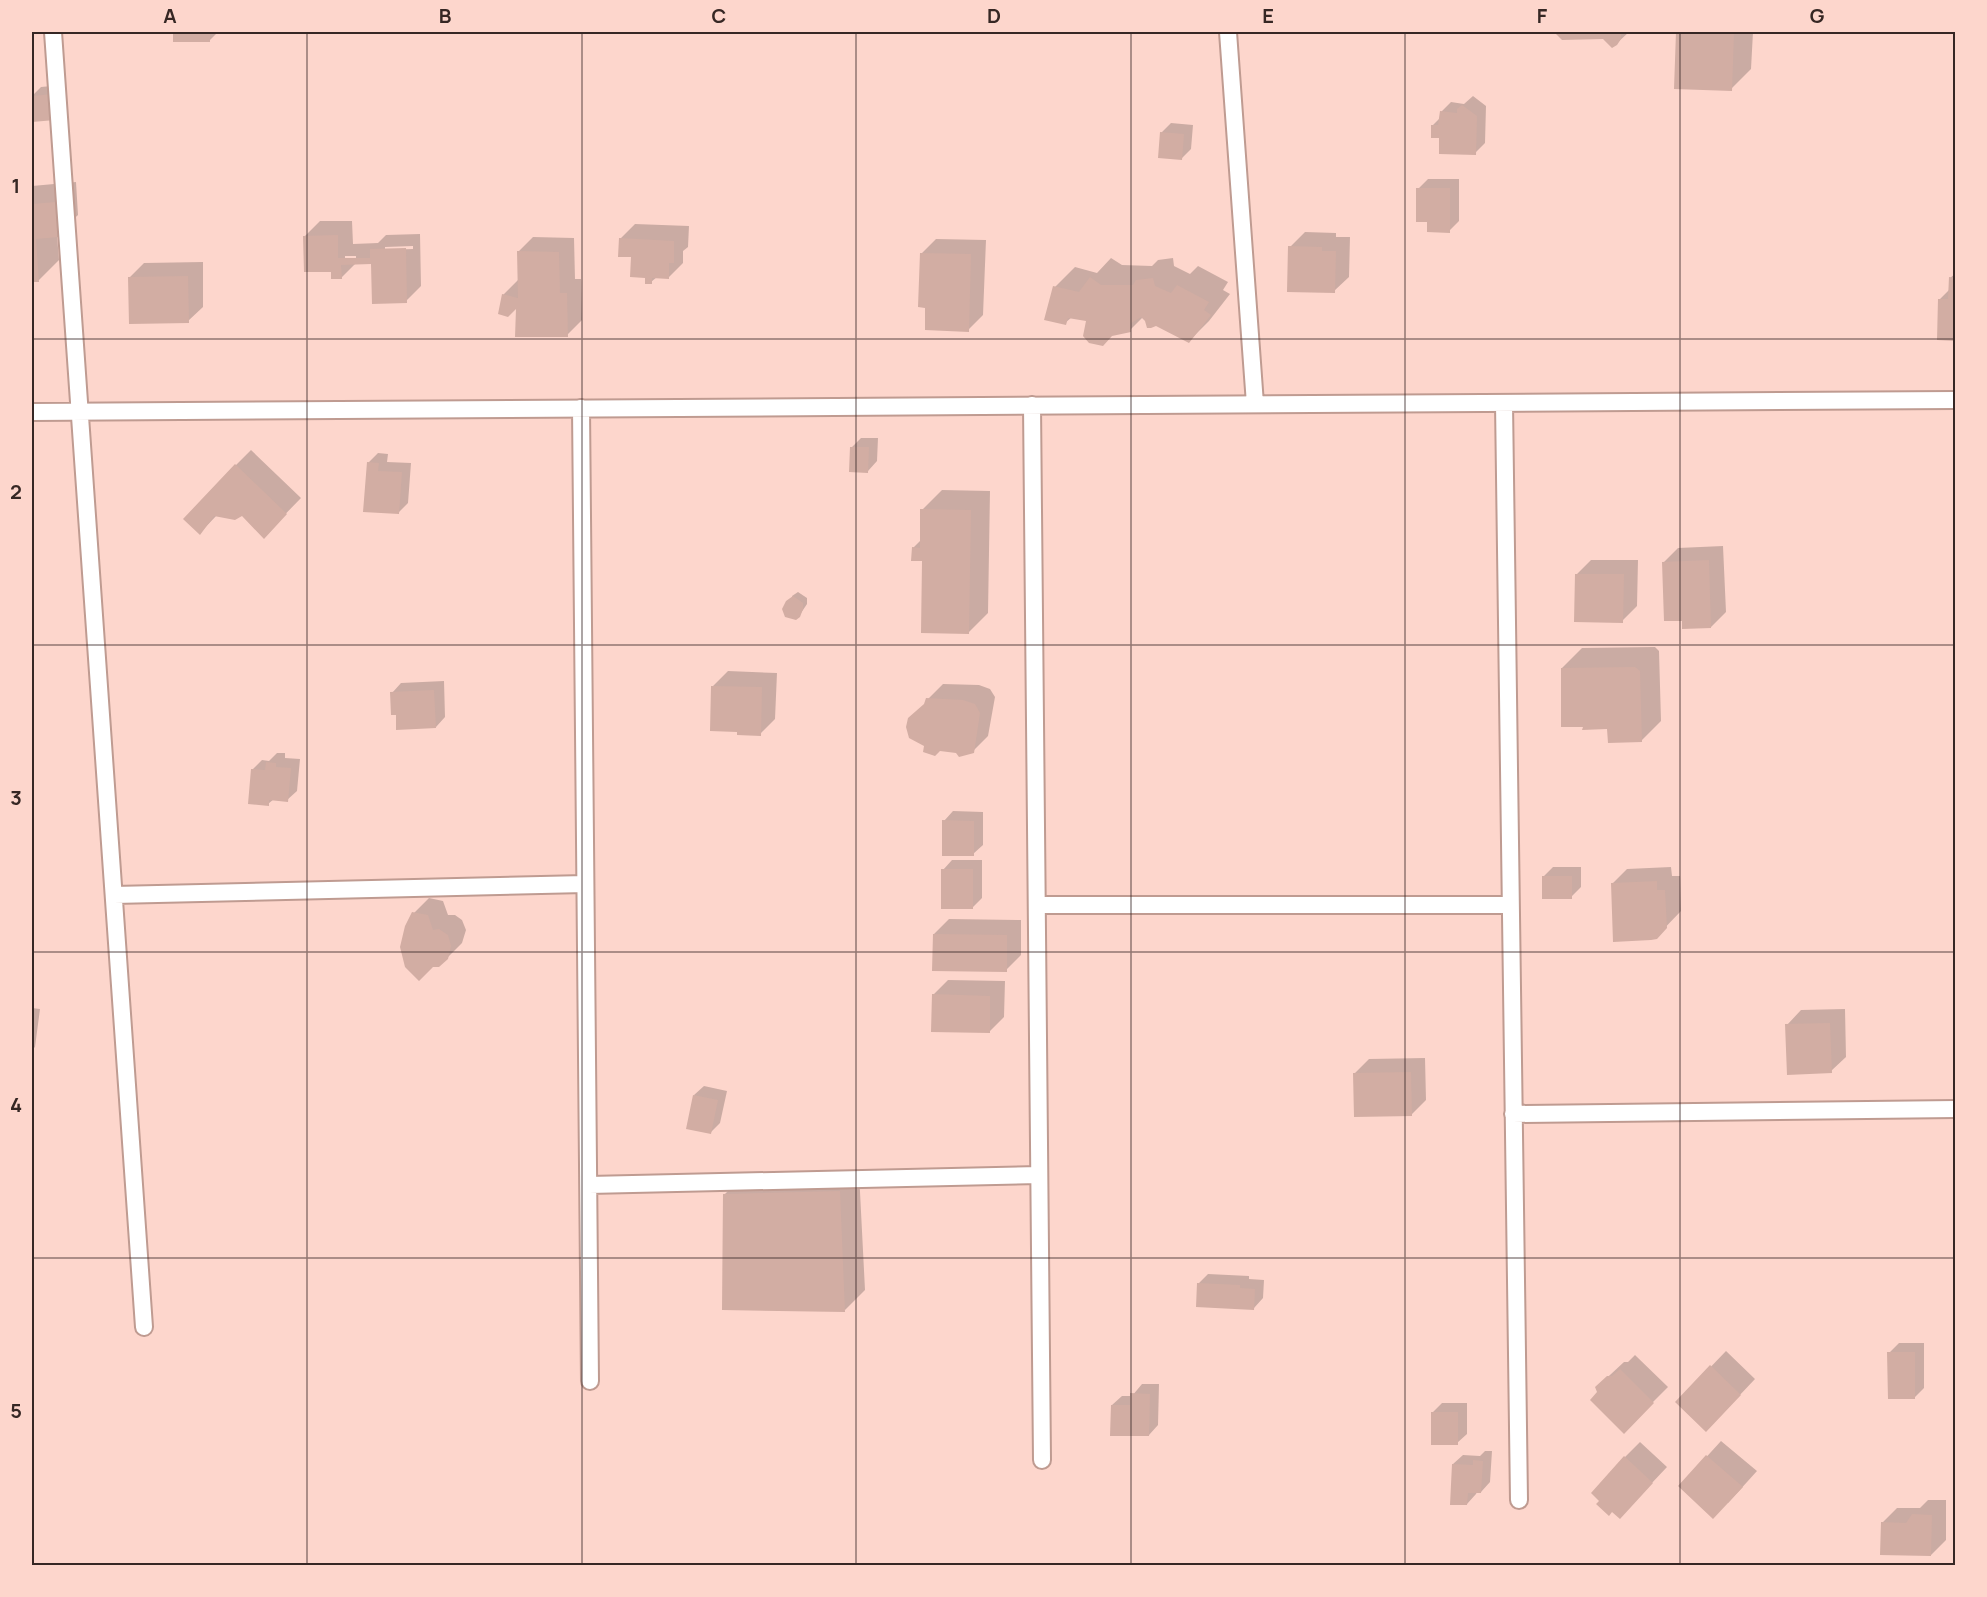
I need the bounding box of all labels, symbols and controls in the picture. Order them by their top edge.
text: A [163,2,177,29]
text: B [439,2,452,29]
text: C [712,2,726,29]
text: D [987,2,1001,29]
text: E [1262,2,1274,29]
text: F [1537,2,1548,29]
text: G [1810,2,1825,29]
text: 1 [12,172,20,199]
text: 2 [10,478,22,505]
text: 3 [10,784,22,811]
text: 4 [10,1091,22,1118]
text: 5 [10,1397,22,1424]

